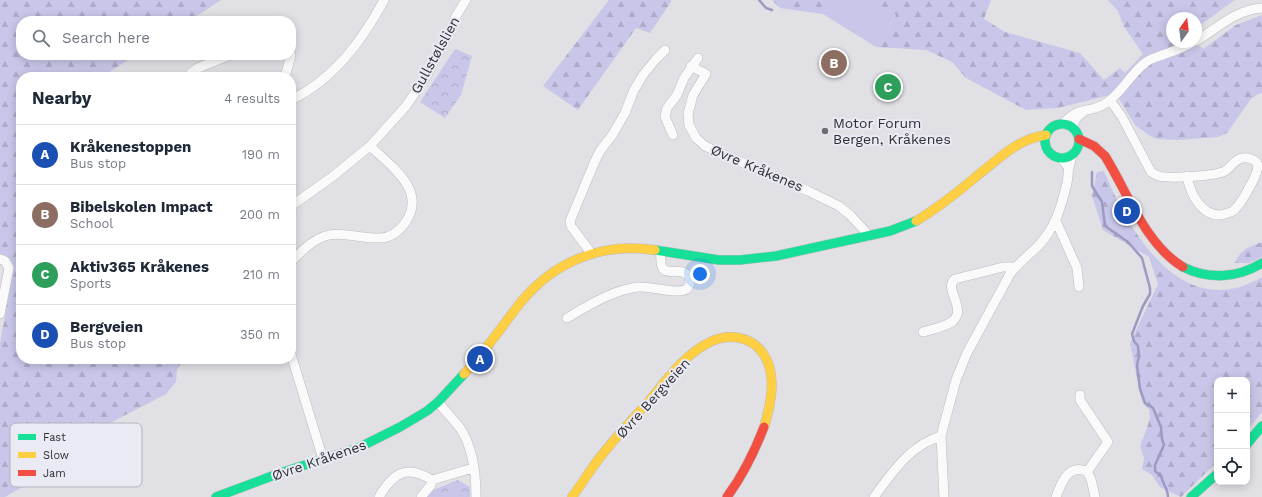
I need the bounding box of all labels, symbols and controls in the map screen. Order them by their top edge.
north arrow [1166,12,1202,48]
street label: Gullstølslien [407,14,463,96]
search box [16,16,296,60]
icon: search [30,27,52,49]
text: Search here [62,29,150,47]
pin: B [821,48,847,78]
pin: C [875,72,901,102]
text: Nearby [32,88,91,108]
text: 4 results [224,91,280,106]
place label: Motor Forum Bergen, Kråkenes [833,115,951,147]
marker: Motor Forum Bergen, Kråkenes [820,126,830,136]
text: Kråkenestoppen [70,138,191,156]
street label: Øvre Kråkenes [708,141,806,195]
text: A [41,147,49,162]
text: 190 m [242,147,280,162]
text: Bus stop [70,156,126,171]
pin: D [1114,196,1140,226]
text: Bibelskolen Impact [70,198,213,216]
text: B [41,207,49,222]
text: 200 m [239,207,280,222]
text: School [70,216,113,231]
text: Aktiv365 Kråkenes [70,258,209,276]
your location [690,264,710,284]
text: C [41,267,49,282]
text: 210 m [242,267,280,282]
text: Sports [70,276,111,291]
text: Bergveien [70,318,143,336]
text: D [40,327,50,342]
text: 350 m [240,327,280,342]
text: Bus stop [70,336,126,351]
pin: A [467,344,493,374]
street label: Øvre Bergveien [613,355,693,441]
map controls [1214,377,1250,485]
button: + [1214,377,1250,413]
button: − [1214,413,1250,449]
legend [10,423,142,487]
text: Fast [43,431,66,444]
street label: Øvre Kråkenes [270,436,368,484]
text: Slow [43,449,69,462]
button: locate [1214,449,1250,485]
text: Jam [43,467,66,480]

